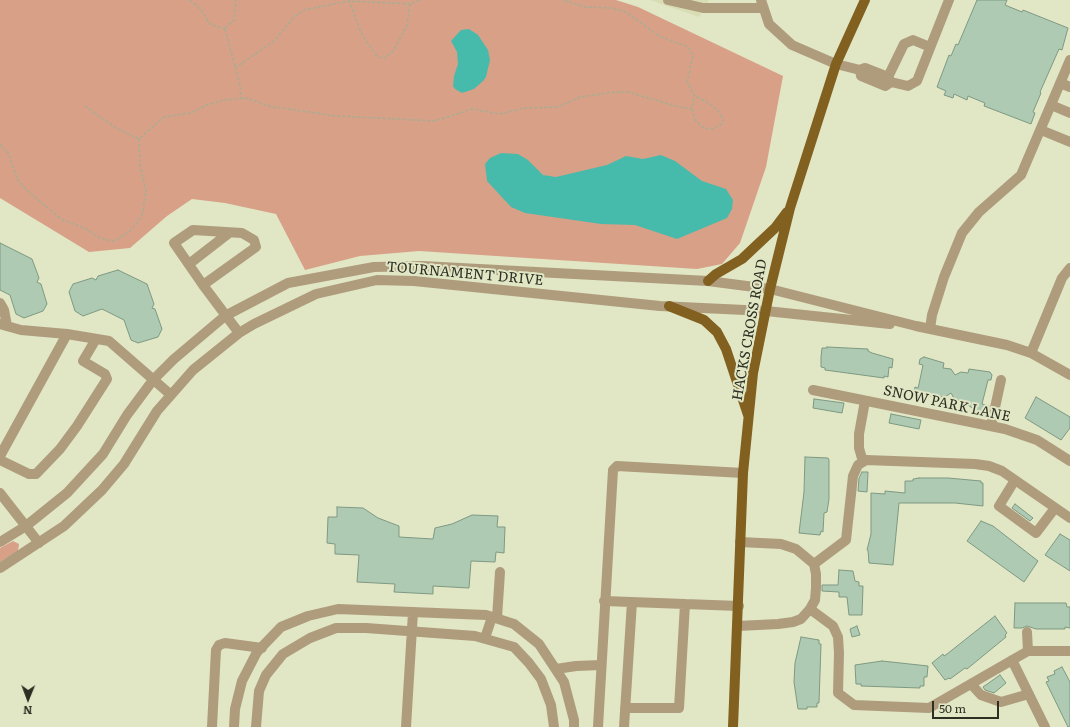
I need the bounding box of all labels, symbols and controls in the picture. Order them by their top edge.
street label: HACKS CROSS ROAD [729,258,771,402]
street label: TOURNAMENT DRIVE [386,259,544,289]
street label: SNOW PARK LANE [882,382,1012,426]
north arrow [8,679,48,719]
scale bar [934,693,1001,719]
text: 50 m [939,699,966,717]
text: N [23,703,33,719]

